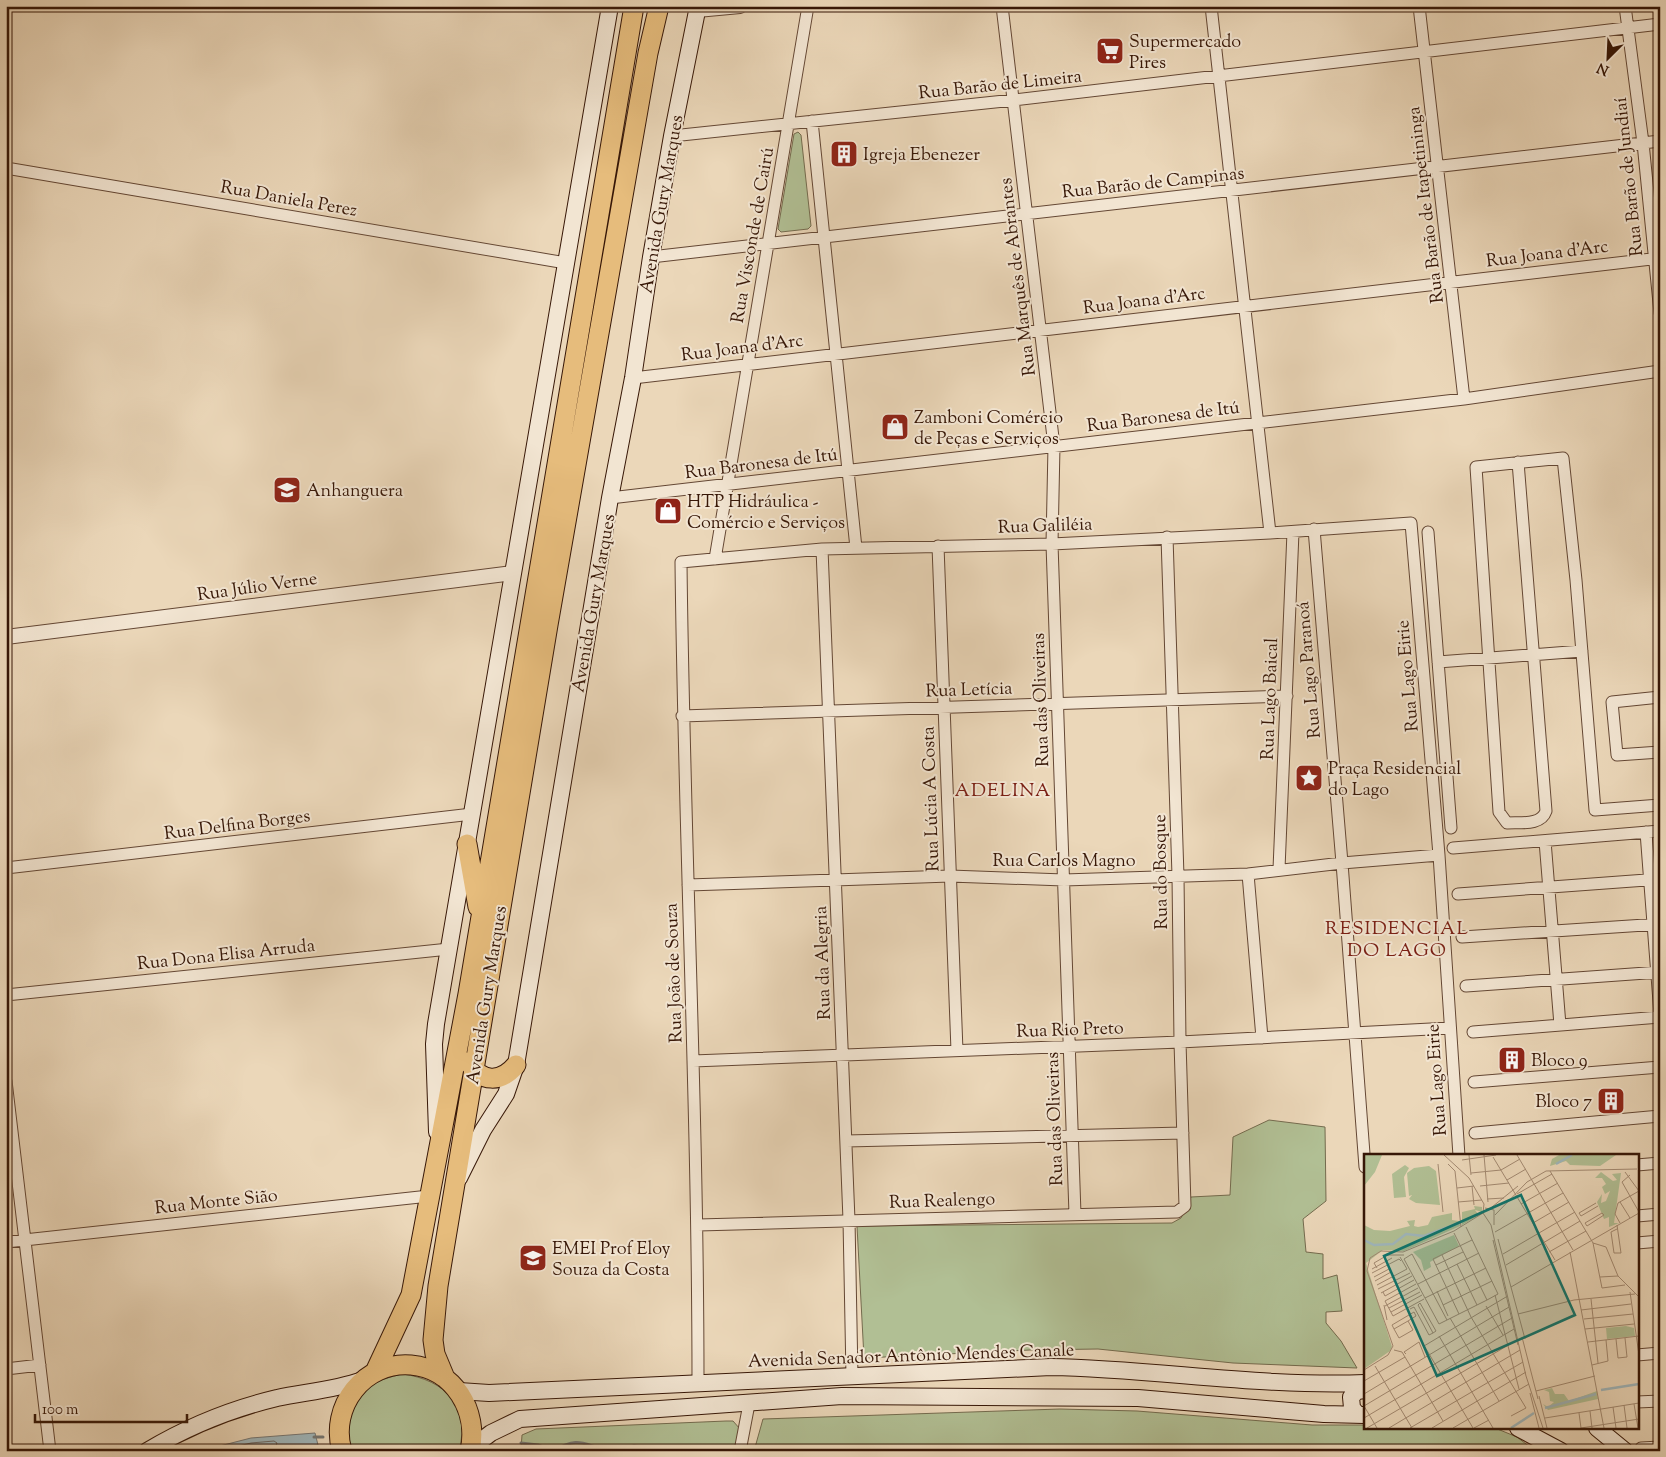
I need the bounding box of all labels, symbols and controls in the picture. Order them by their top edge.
place label: Supermercado Pires [1129,30,1241,77]
north arrow [1584,32,1634,82]
supermarket icon: Supermercado Pires [1095,36,1125,66]
text: N [1594,57,1613,79]
street label: Rua Barão de Limeira [917,64,1083,107]
street label: Rua Barão de Jundiaí [1609,96,1651,258]
street label: Rua Barão de Itapetininga [1402,105,1452,305]
street label: Avenida Gury Marques [634,113,691,296]
building icon: Igreja Ebenezer [829,139,859,169]
place label: Igreja Ebenezer [863,143,980,169]
street label: Rua Visconde de Cairú [726,145,782,325]
street label: Rua Barão de Campinas [1061,161,1246,207]
street label: Rua Daniela Perez [218,175,359,225]
street label: Rua Marquês de Abrantes [994,176,1044,377]
street label: Rua Joana d'Arc [1485,235,1610,275]
street label: Rua Joana d'Arc [1082,282,1207,322]
street label: Rua Joana d'Arc [680,329,805,369]
street label: Rua Baronesa de Itú [1085,396,1241,440]
place label: Zamboni Comércio de Peças e Serviços [914,406,1063,453]
shop icon: Zamboni Comércio de Peças e Serviços [880,412,910,442]
street label: Rua Baronesa de Itú [683,443,839,487]
school or university icon: Anhanguera [272,475,302,505]
place label: Anhanguera [306,479,403,505]
place label: HTP Hidráulica - Comércio e Serviços [687,490,845,537]
shop icon: HTP Hidráulica - Comércio e Serviços [653,496,683,526]
street label: Avenida Gury Marques [566,512,623,695]
street label: Rua Galiléia [997,512,1093,542]
street label: Rua Júlio Verne [196,567,319,609]
street label: Rua Lago Paranoá [1291,600,1329,740]
street label: Rua Lago Eirie [1391,619,1427,733]
street label: Rua das Oliveiras [1027,632,1057,767]
street label: Rua Lago Baical [1256,638,1286,761]
street label: Rua Letícia [925,676,1013,706]
street label: Rua Lúcia A Costa [916,726,948,872]
place label: Praça Residencial do Lago [1328,757,1461,804]
place icon: Praça Residencial do Lago [1294,763,1324,793]
district label: ADELINA [955,778,1051,805]
street label: Rua Delfina Borges [163,804,312,848]
street label: Rua do Bosque [1148,814,1176,930]
street label: Rua Carlos Magno [992,849,1136,875]
street label: Rua João de Souza [660,903,690,1043]
street label: Avenida Gury Marques [461,904,515,1087]
street label: Rua da Alegria [809,906,839,1020]
district label: RESIDENCIAL DO LAGO [1325,916,1469,965]
street label: Rua Dona Elisa Arruda [136,934,316,978]
street label: Rua Rio Preto [1016,1016,1124,1046]
street label: Rua Lago Eirie [1421,1023,1455,1137]
building icon: Bloco 9 [1497,1045,1527,1075]
place label: Bloco 9 [1531,1049,1588,1075]
street label: Rua das Oliveiras [1041,1051,1071,1186]
building icon: Bloco 7 [1596,1086,1626,1116]
place label: Bloco 7 [1535,1090,1592,1116]
inset map [1364,1154,1638,1430]
street label: Rua Monte Sião [153,1184,279,1222]
street label: Rua Realengo [889,1187,996,1217]
place label: EMEI Prof Eloy Souza da Costa [552,1237,671,1284]
school or university icon: EMEI Prof Eloy Souza da Costa [518,1243,548,1273]
street label: Avenida Senador Antônio Mendes Canale [747,1338,1075,1376]
scale bar [35,1392,188,1424]
text: 100 m [42,1400,79,1421]

